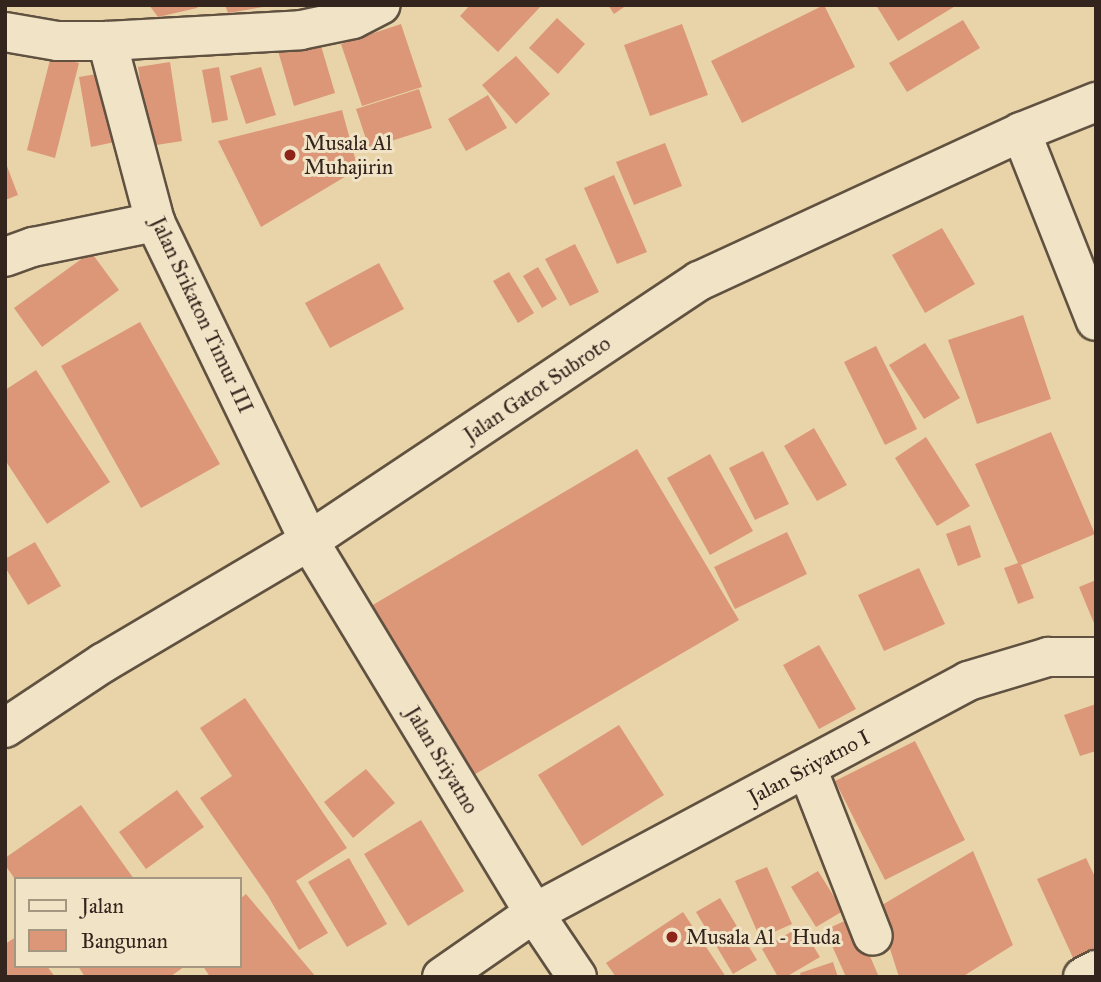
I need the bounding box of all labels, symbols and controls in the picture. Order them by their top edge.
place label: Musala Al Muhajirin [304,130,393,180]
marker: Musala Al Muhajirin [282,147,298,163]
street label: Jalan Srikaton Timur III [145,213,259,417]
street label: Jalan Gatot Subroto [459,331,615,447]
street label: Jalan Sriyatno [400,702,484,818]
street label: Jalan Sriyatno I [744,724,874,810]
legend [14,877,242,968]
text: Jalan [81,893,124,919]
place label: Musala Al - Huda [686,924,840,950]
text: Bangunan [81,928,168,954]
marker: Musala Al - Huda [664,929,680,945]

